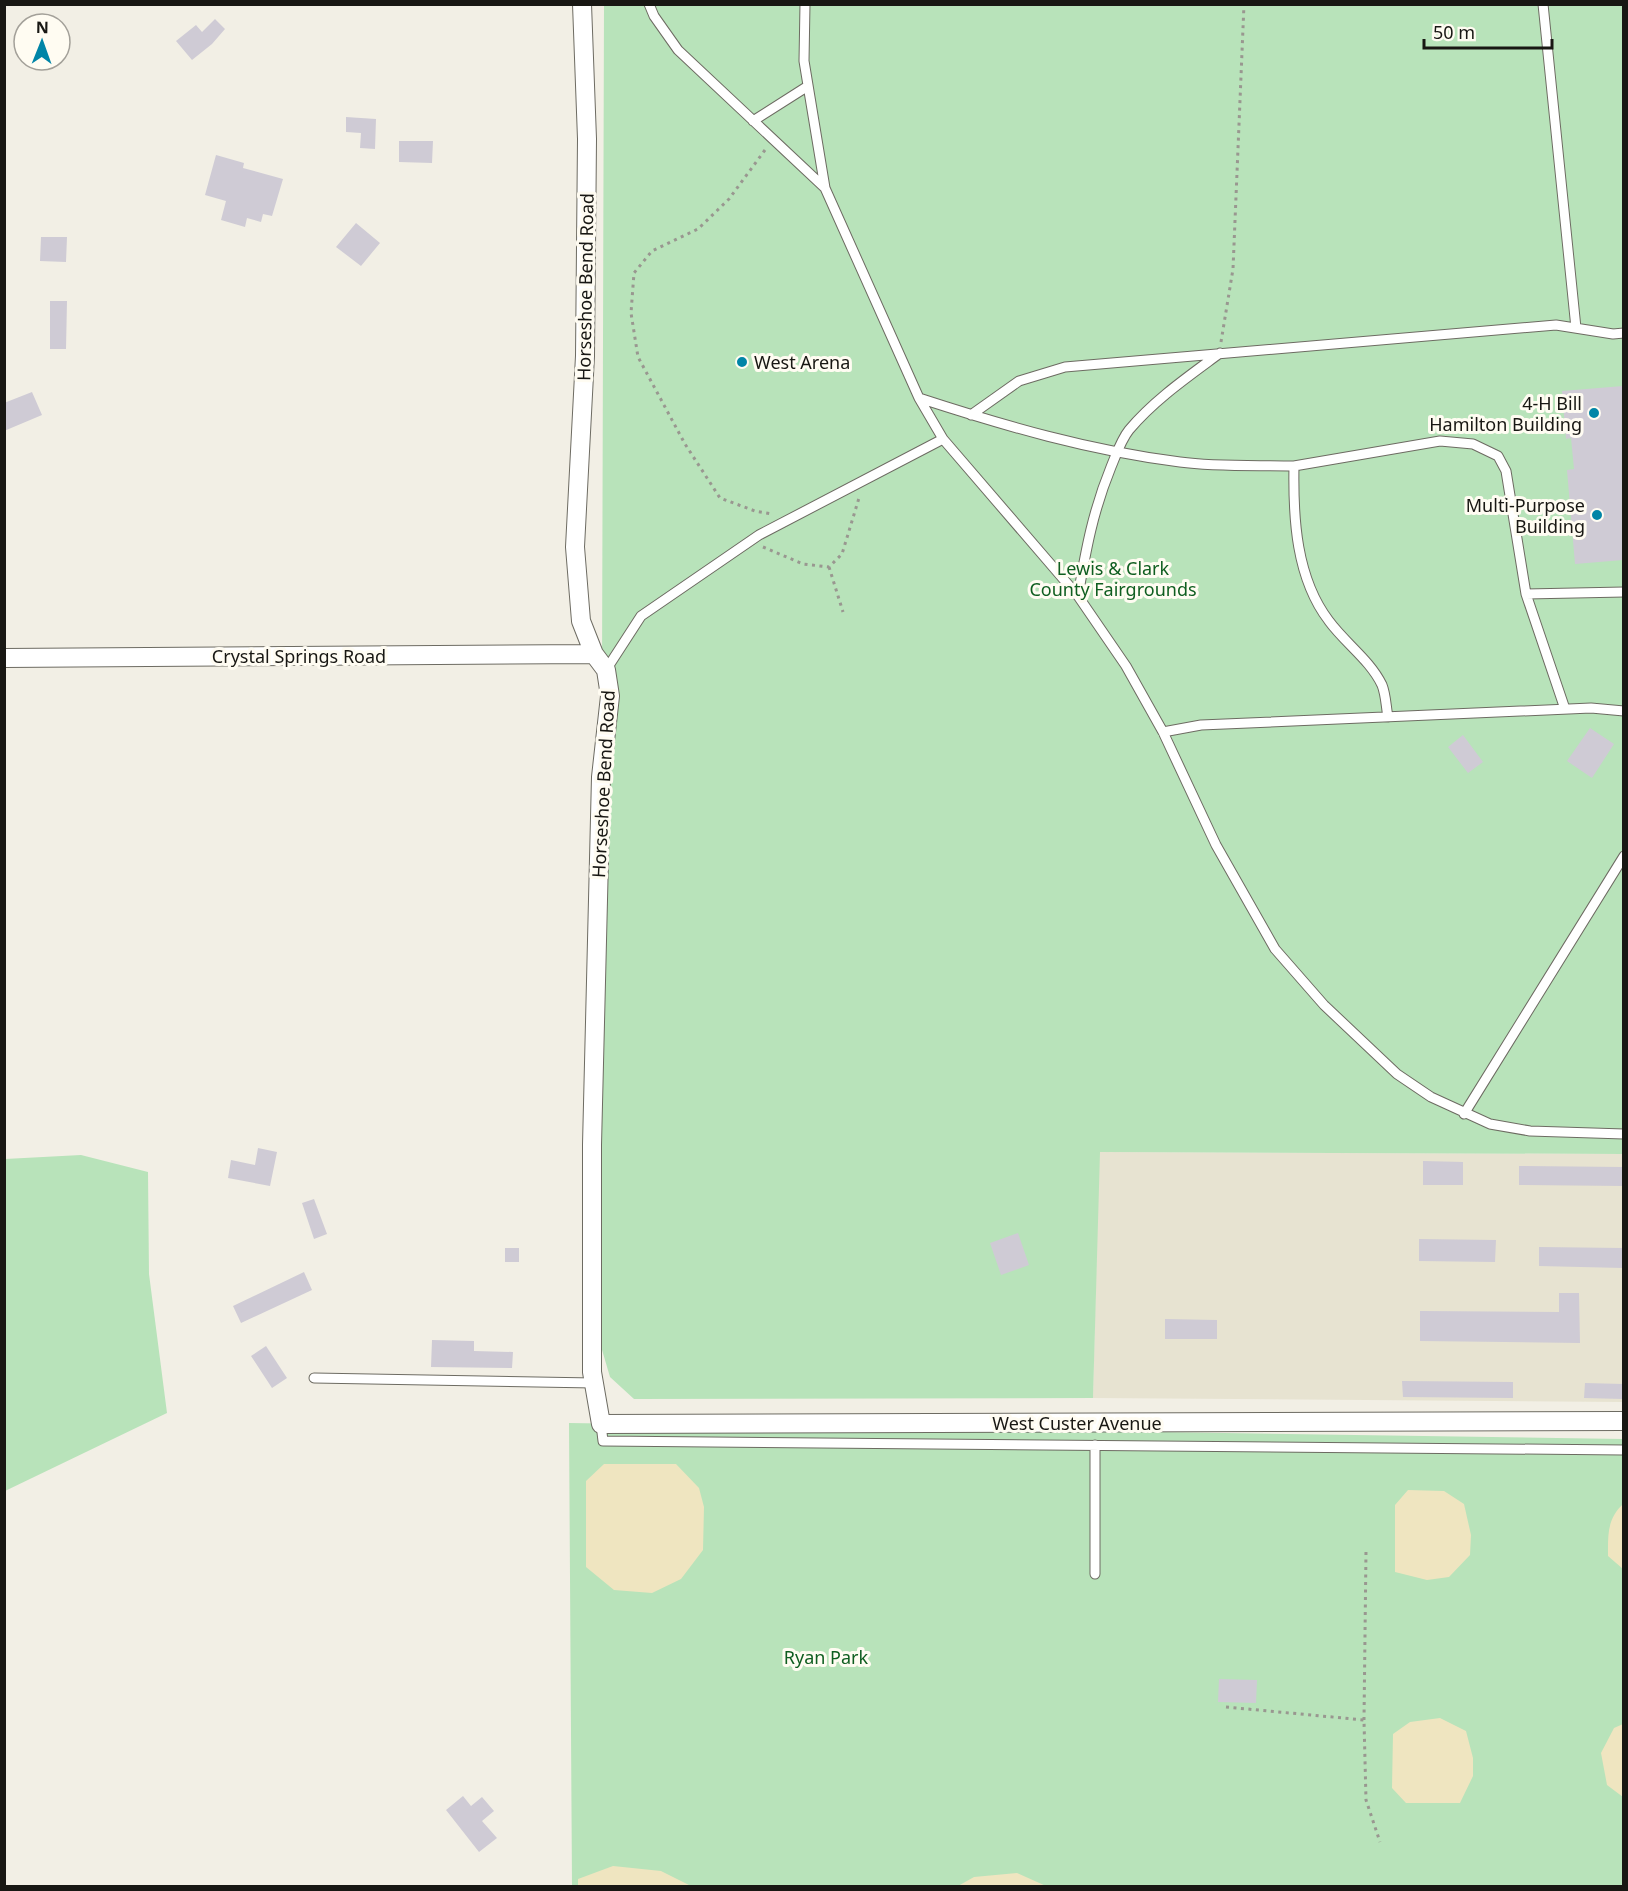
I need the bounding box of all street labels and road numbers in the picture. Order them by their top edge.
street label: Horseshoe Bend Road [571,193,599,381]
street label: Crystal Springs Road [212,644,386,668]
street label: Horseshoe Bend Road [586,690,620,878]
street label: West Custer Avenue [992,1411,1162,1435]

